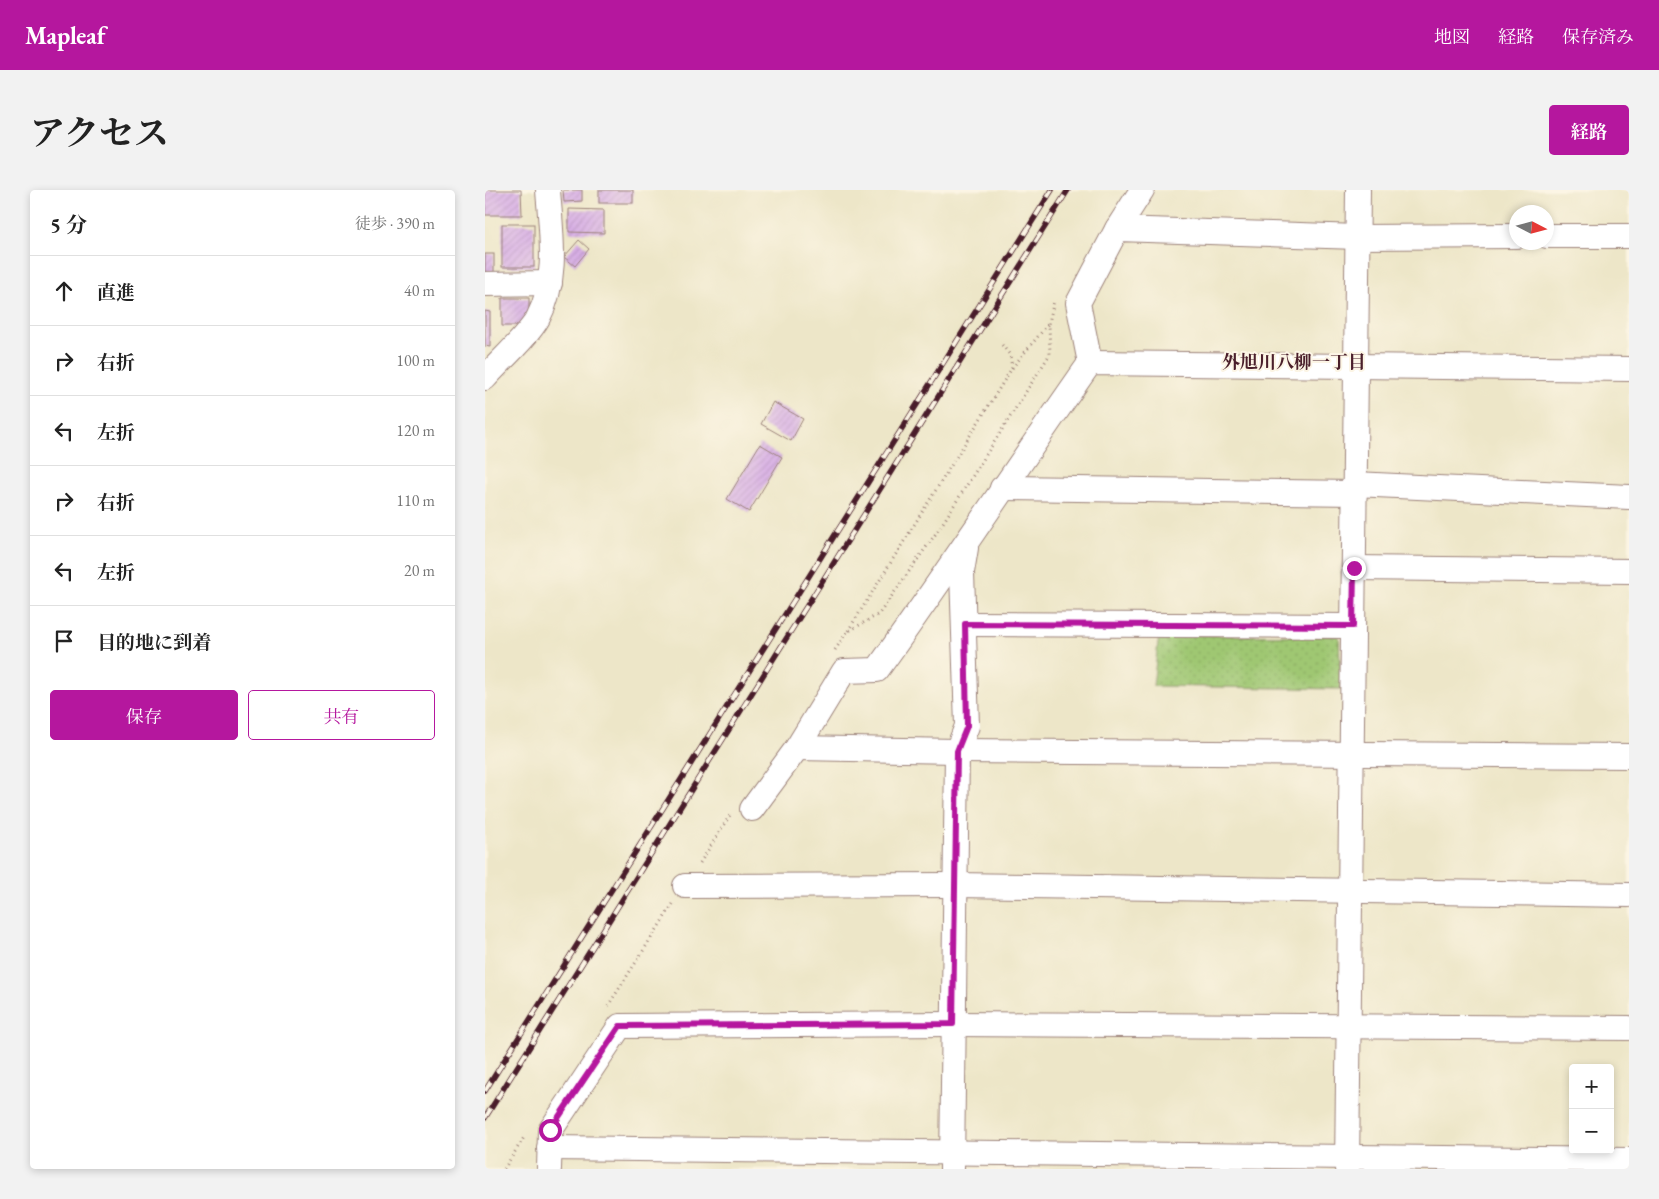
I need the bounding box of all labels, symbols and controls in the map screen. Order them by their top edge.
text: Mapleaf [25,20,106,51]
text: 地図 [1434,25,1470,48]
text: 経路 [1498,25,1534,48]
text: 保存済み [1562,25,1634,48]
button: 経路 [1549,105,1629,155]
text: アクセス [30,110,169,155]
north arrow [1509,205,1554,250]
text: 5 分 [50,211,87,238]
text: 徒歩 · 390 m [355,213,435,234]
icon: ahead [50,277,78,305]
text: 直進 [97,280,135,305]
text: 40 m [404,280,435,301]
icon: right [50,347,78,375]
text: 右折 [97,350,135,375]
text: 100 m [396,350,435,371]
district label: 外旭川八柳一丁目 [1222,350,1366,373]
icon: left [50,417,78,445]
text: 左折 [97,420,135,445]
text: 120 m [396,420,435,441]
icon: right [50,487,78,515]
text: 右折 [97,490,135,515]
text: 110 m [396,490,435,511]
icon: left [50,557,78,585]
route end [1343,557,1366,580]
text: 左折 [97,560,135,585]
text: 20 m [404,560,435,581]
icon: arrive [50,627,78,655]
text: 目的地に到着 [97,630,211,655]
button: 保存 [50,690,238,740]
button: 共有 [248,690,435,740]
map controls [1569,1064,1614,1154]
button: + [1569,1064,1614,1109]
button: − [1569,1109,1614,1154]
route start [539,1119,562,1142]

